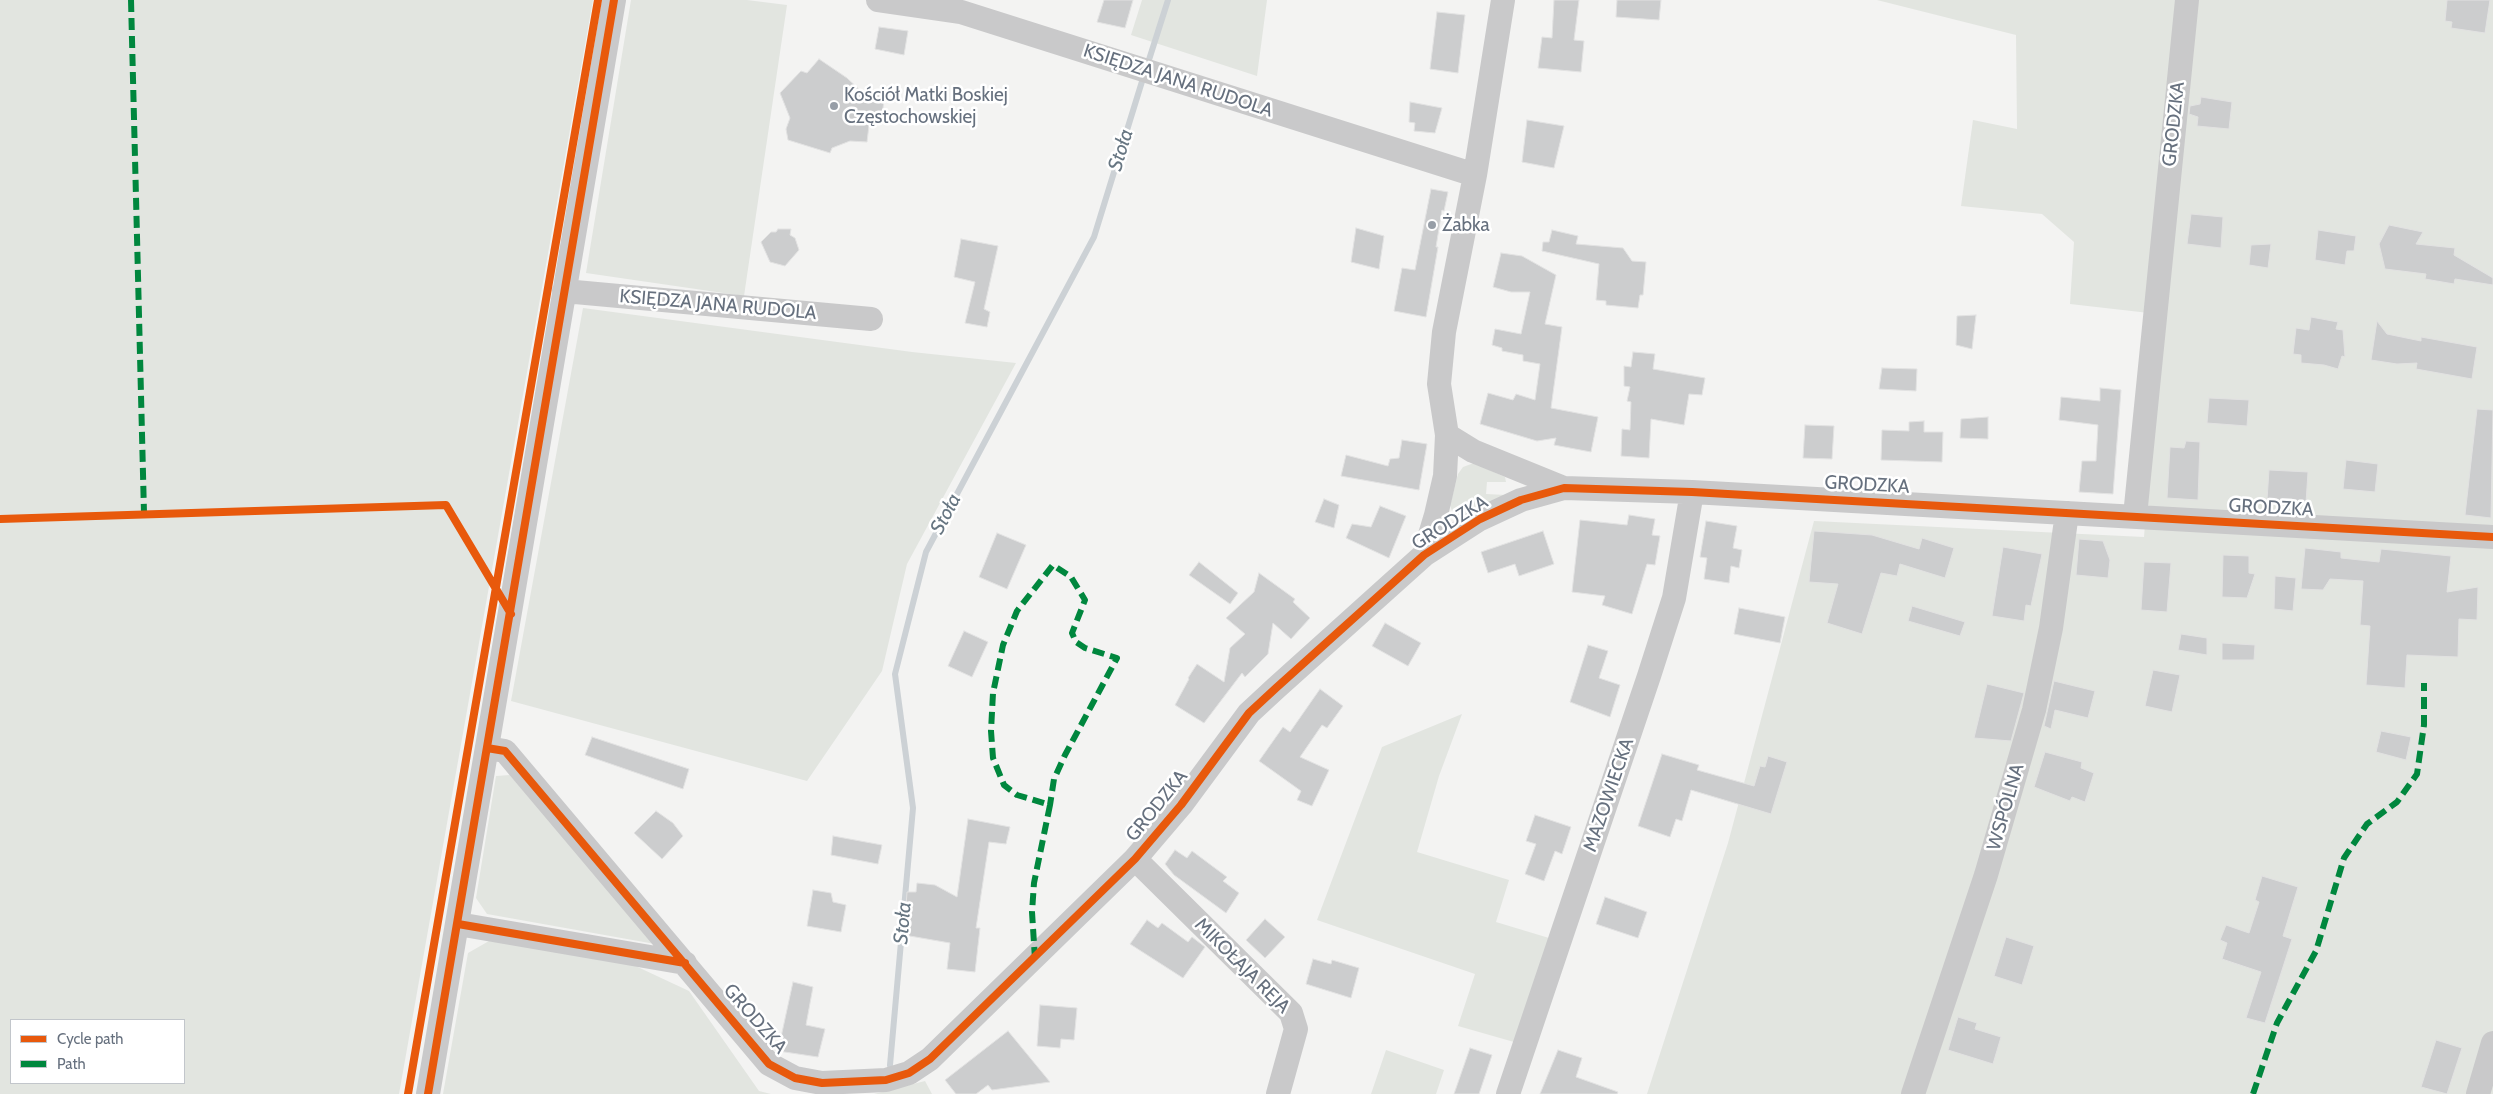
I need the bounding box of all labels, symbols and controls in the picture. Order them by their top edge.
street label: KSIĘDZA JANA RUDOLA [1080,40,1276,122]
street label: GRODZKA [2158,80,2190,168]
place label: Kościół Matki Boskiej Częstochowskiej [844,84,1008,128]
marker: Kościół Matki Boskiej Częstochowskiej [828,100,840,112]
water label: Stoła [1103,126,1139,174]
place label: Żabka [1442,214,1490,236]
marker: Żabka [1426,219,1438,231]
street label: KSIĘDZA JANA RUDOLA [619,285,817,325]
street label: GRODZKA [1824,471,1910,499]
water label: Stoła [925,490,967,538]
street label: GRODZKA [1408,491,1492,555]
street label: GRODZKA [2228,494,2314,522]
street label: MAZOWIECKA [1579,735,1639,855]
street label: WSPÓLNA [1983,761,2029,853]
street label: GRODZKA [1121,766,1193,846]
water label: Stoła [889,901,917,945]
street label: MIKOŁAJA REJA [1190,914,1294,1018]
street label: GRODZKA [718,979,792,1059]
legend [10,1019,185,1084]
text: Cycle path [57,1030,123,1048]
text: Path [57,1055,86,1073]

